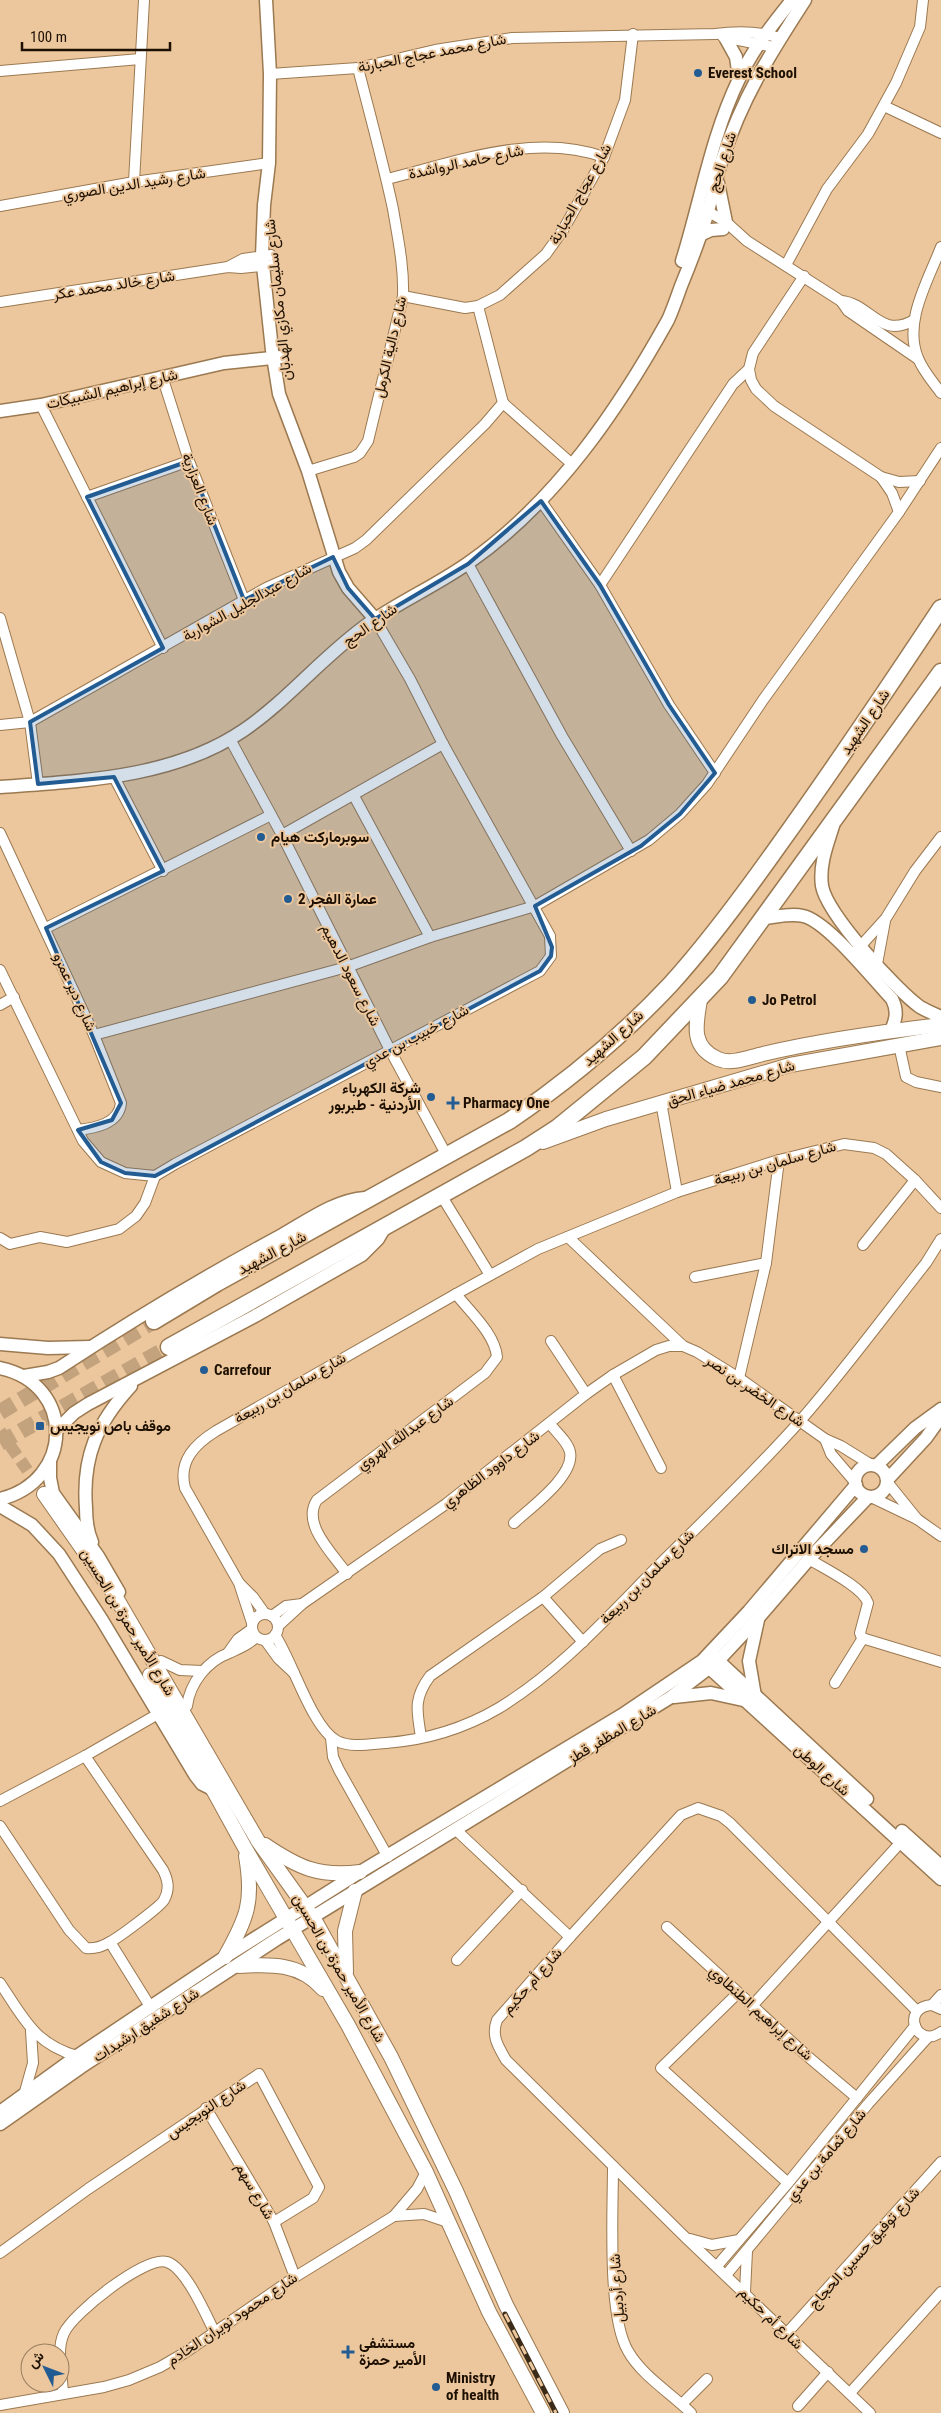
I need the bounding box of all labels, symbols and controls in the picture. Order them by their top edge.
scale bar [22,20,170,52]
text: 100 m [30,28,67,46]
street label: شارع محمد عجاج الحبارنة [356,30,508,78]
place label: Everest School [708,64,797,82]
marker: Everest School [692,67,704,79]
street label: شارع الحج [704,130,742,195]
street label: شارع عجاج الحبارنة [545,140,617,248]
street label: شارع حامد الرواشدة [407,141,526,185]
street label: شارع رشيد الدين الصوري [61,164,208,208]
street label: شارع سليمان مكازي الهدبان [261,218,299,382]
street label: شارع خالد محمد عكر [51,266,177,306]
street label: شارع دالية الكرمل [370,294,412,400]
street label: شارع إبراهيم الشبيكات [45,365,180,415]
street label: شارع العزارية [176,450,222,528]
street label: شارع عبدالجليل الشواربة [179,559,316,647]
street label: شارع الحج [339,600,402,652]
street label: شارع الشهيد [837,686,895,759]
place label: سوبرماركت هيام [271,828,369,847]
marker: سوبرماركت هيام [255,831,267,843]
place label: عمارة الفجر 2 [298,890,377,908]
marker: عمارة الفجر 2 [282,893,294,905]
street label: شارع سعود الدهيم [316,921,385,1030]
street label: شارع دير عمرو [48,950,100,1035]
place label: Jo Petrol [762,991,816,1009]
marker: Jo Petrol [746,994,758,1006]
street label: شارع خبيب بن عدي [360,1001,474,1075]
street label: شارع الشهيد [579,1006,648,1071]
street label: شارع محمد ضياء الحق [665,1056,797,1112]
place label: شركة الكهرباء الأردنية - طبربور [328,1079,421,1114]
marker: شركة الكهرباء الأردنية - طبربور [425,1091,437,1103]
place label: Pharmacy One [463,1094,550,1112]
marker: Pharmacy One [447,1097,459,1109]
street label: شارع سلمان بن ربيعة [712,1137,839,1191]
street label: شارع الشهيد [235,1227,310,1280]
street label: شارع سلمان بن ربيعة [231,1349,350,1429]
street label: شارع الخضر بن نصر [700,1351,808,1432]
place label: Carrefour [214,1361,271,1379]
marker: Carrefour [198,1364,210,1376]
street label: شارع عبدالله الهروي [353,1392,459,1477]
place label: موقف باص نويجيس [50,1417,171,1435]
marker: موقف باص نويجيس [34,1420,46,1432]
street label: شارع داوود الظاهري [439,1427,546,1515]
street label: شارع سلمان بن ربيعة [596,1526,699,1629]
place label: مسجد الاتراك [772,1540,854,1558]
marker: مسجد الاتراك [858,1543,870,1555]
street label: شارع الأمير حمزة بن الحسين [75,1545,179,1700]
street label: شارع المظفر قطز [564,1701,660,1770]
street label: شارع الوطن [789,1740,854,1801]
street label: شارع الأمير حمزة بن الحسين [287,1890,389,2047]
street label: شارع أم حكيم [498,1944,567,2019]
street label: شارع إبراهيم الطنطاوي [703,1962,817,2067]
street label: شارع شفيق ارشيدات [90,1984,204,2068]
street label: شارع النويجيس [163,2076,250,2144]
street label: شارع ثمامة بن عدي [782,2105,873,2207]
street label: شارع سهم [230,2159,278,2224]
street label: شارع توفيق حسين الحجاج [805,2183,925,2314]
street label: شارع أردبيل [606,2253,630,2323]
street label: شارع محمود نويران الخادم [163,2268,302,2371]
street label: شارع أم حكيم [734,2283,807,2355]
place label: مستشفى الأمير حمزة [359,2334,426,2369]
north arrow [20,2343,70,2393]
marker: مستشفى الأمير حمزة [341,2345,355,2359]
text: ش [24,2348,48,2372]
place label: Ministry of health [446,2369,499,2404]
marker: Ministry of health [430,2381,442,2393]

